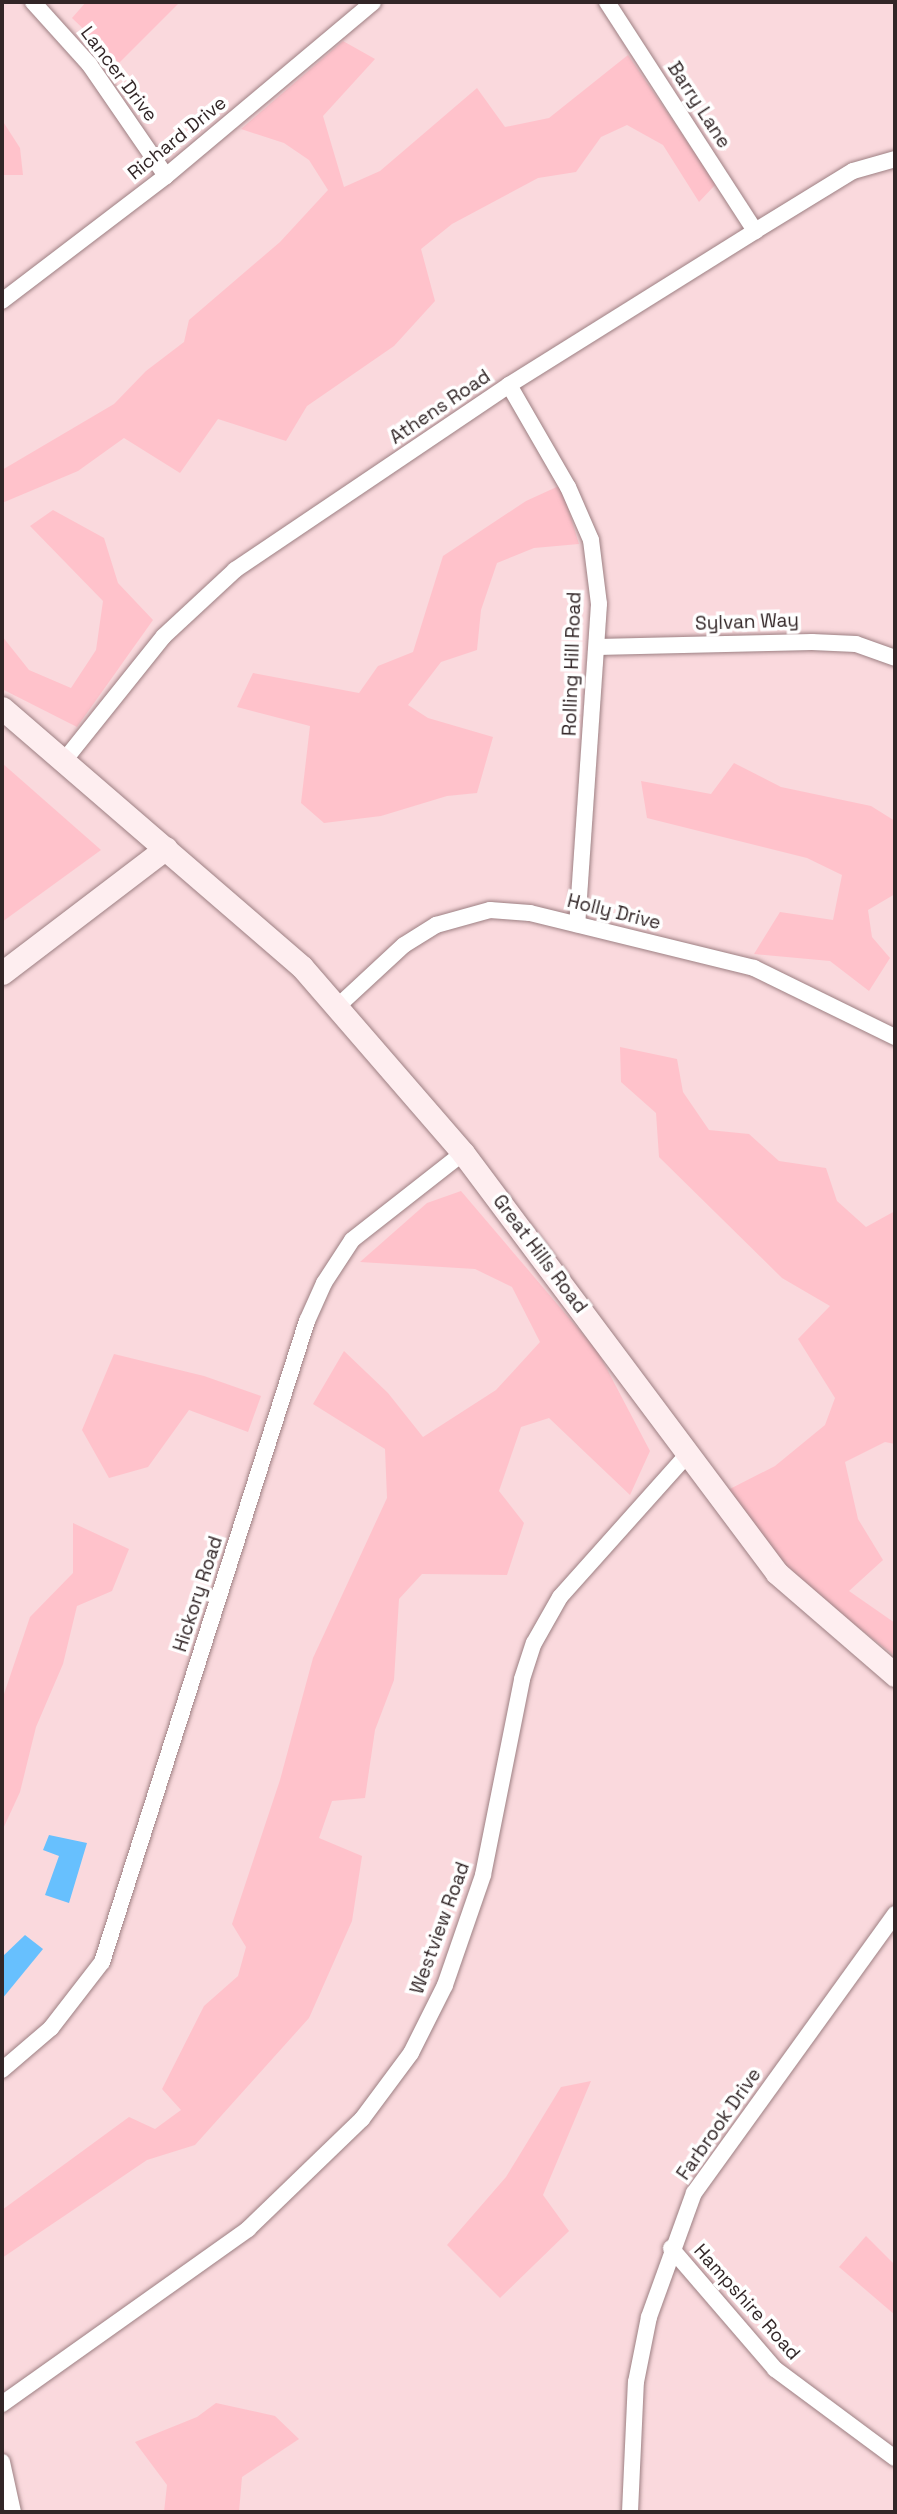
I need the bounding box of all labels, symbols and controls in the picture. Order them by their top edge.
street label: Lancer Drive [76,22,162,126]
street label: Barry Lane [663,57,735,153]
street label: Richard Drive [123,91,231,185]
street label: Athens Road [385,365,495,449]
street label: Rolling Hill Road [558,591,586,737]
street label: Sylvan Way [695,609,799,635]
street label: Holly Drive [565,889,663,935]
street label: Great Hills Road [488,1190,592,1318]
street label: Hickory Road [169,1533,227,1655]
street label: Westview Road [406,1859,474,1997]
street label: Farbrook Drive [672,2064,766,2184]
street label: Hampshire Road [689,2239,805,2365]

